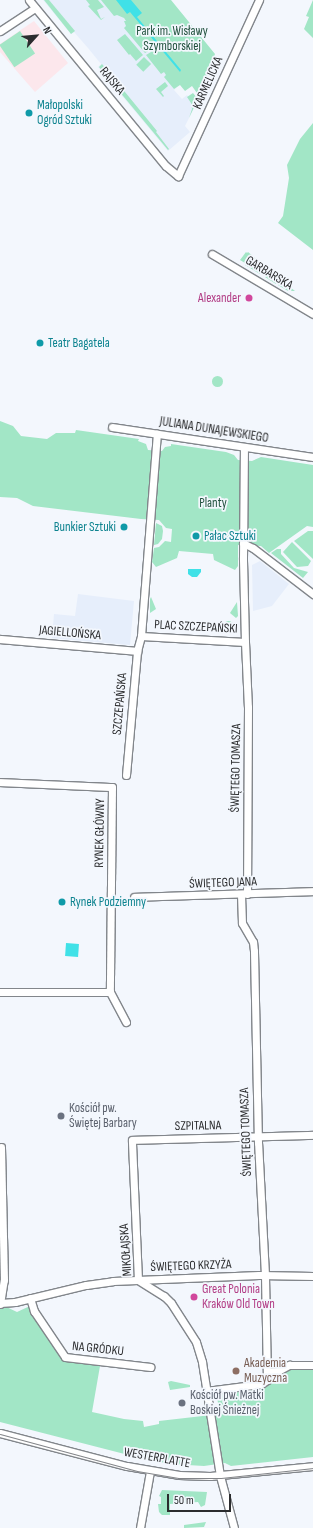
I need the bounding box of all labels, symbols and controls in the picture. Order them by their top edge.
north arrow [16,16,56,56]
park label: Park im. Wisławy Szymborskiej [136,24,208,55]
text: N [40,25,54,36]
street label: KARMELICKA [190,54,226,112]
street label: RAJSKA [96,64,128,98]
place label: Małopolski Ogród Sztuki [37,98,92,129]
marker: Małopolski Ogród Sztuki [24,108,34,118]
street label: GARBARSKA [242,253,296,293]
place label: Alexander [198,290,241,306]
marker: Alexander [244,293,254,303]
place label: Teatr Bagatela [48,335,110,351]
marker: Teatr Bagatela [35,338,45,348]
street label: JULIANA DUNAJEWSKIEGO [158,414,270,446]
park label: Planty [199,495,227,511]
place label: Bunkier Sztuki [54,519,116,535]
marker: Bunkier Sztuki [119,522,129,532]
place label: Pałac Sztuki [204,528,256,544]
marker: Pałac Sztuki [191,531,201,541]
street label: PLAC SZCZEPAŃSKI [154,617,238,637]
street label: JAGIELLOŃSKA [38,623,102,643]
street label: SZCZEPAŃSKA [110,672,130,736]
street label: ŚWIĘTEGO TOMASZA [227,724,245,812]
street label: RYNEK GŁÓWNY [92,798,108,868]
street label: ŚWIĘTEGO JANA [189,874,257,892]
place label: Rynek Podziemny [70,894,146,910]
marker: Rynek Podziemny [57,897,67,907]
street label: ŚWIĘTEGO TOMASZA [237,1087,255,1177]
place label: Kościół pw. Świętej Barbary [69,1101,137,1132]
marker: Kościół pw. Świętej Barbary [56,1111,66,1121]
street label: SZPITALNA [175,1118,221,1134]
street label: MIKOŁAJSKA [116,1223,136,1277]
street label: ŚWIĘTEGO KRZYŻA [150,1257,232,1275]
place label: Great Polonia Kraków Old Town [202,1282,275,1313]
marker: Great Polonia Kraków Old Town [189,1292,199,1302]
street label: NA GRÓDKU [71,1339,125,1359]
place label: Akademia Muzyczna [244,1356,287,1387]
marker: Akademia Muzyczna [231,1366,241,1376]
place label: Kościół pw. Matki Boskiej Śnieżnej [190,1388,264,1419]
marker: Kościół pw. Matki Boskiej Śnieżnej [177,1398,187,1408]
street label: WESTERPLATTE [122,1444,192,1472]
scale bar [169,1486,233,1512]
text: 50 m [174,1493,194,1508]

